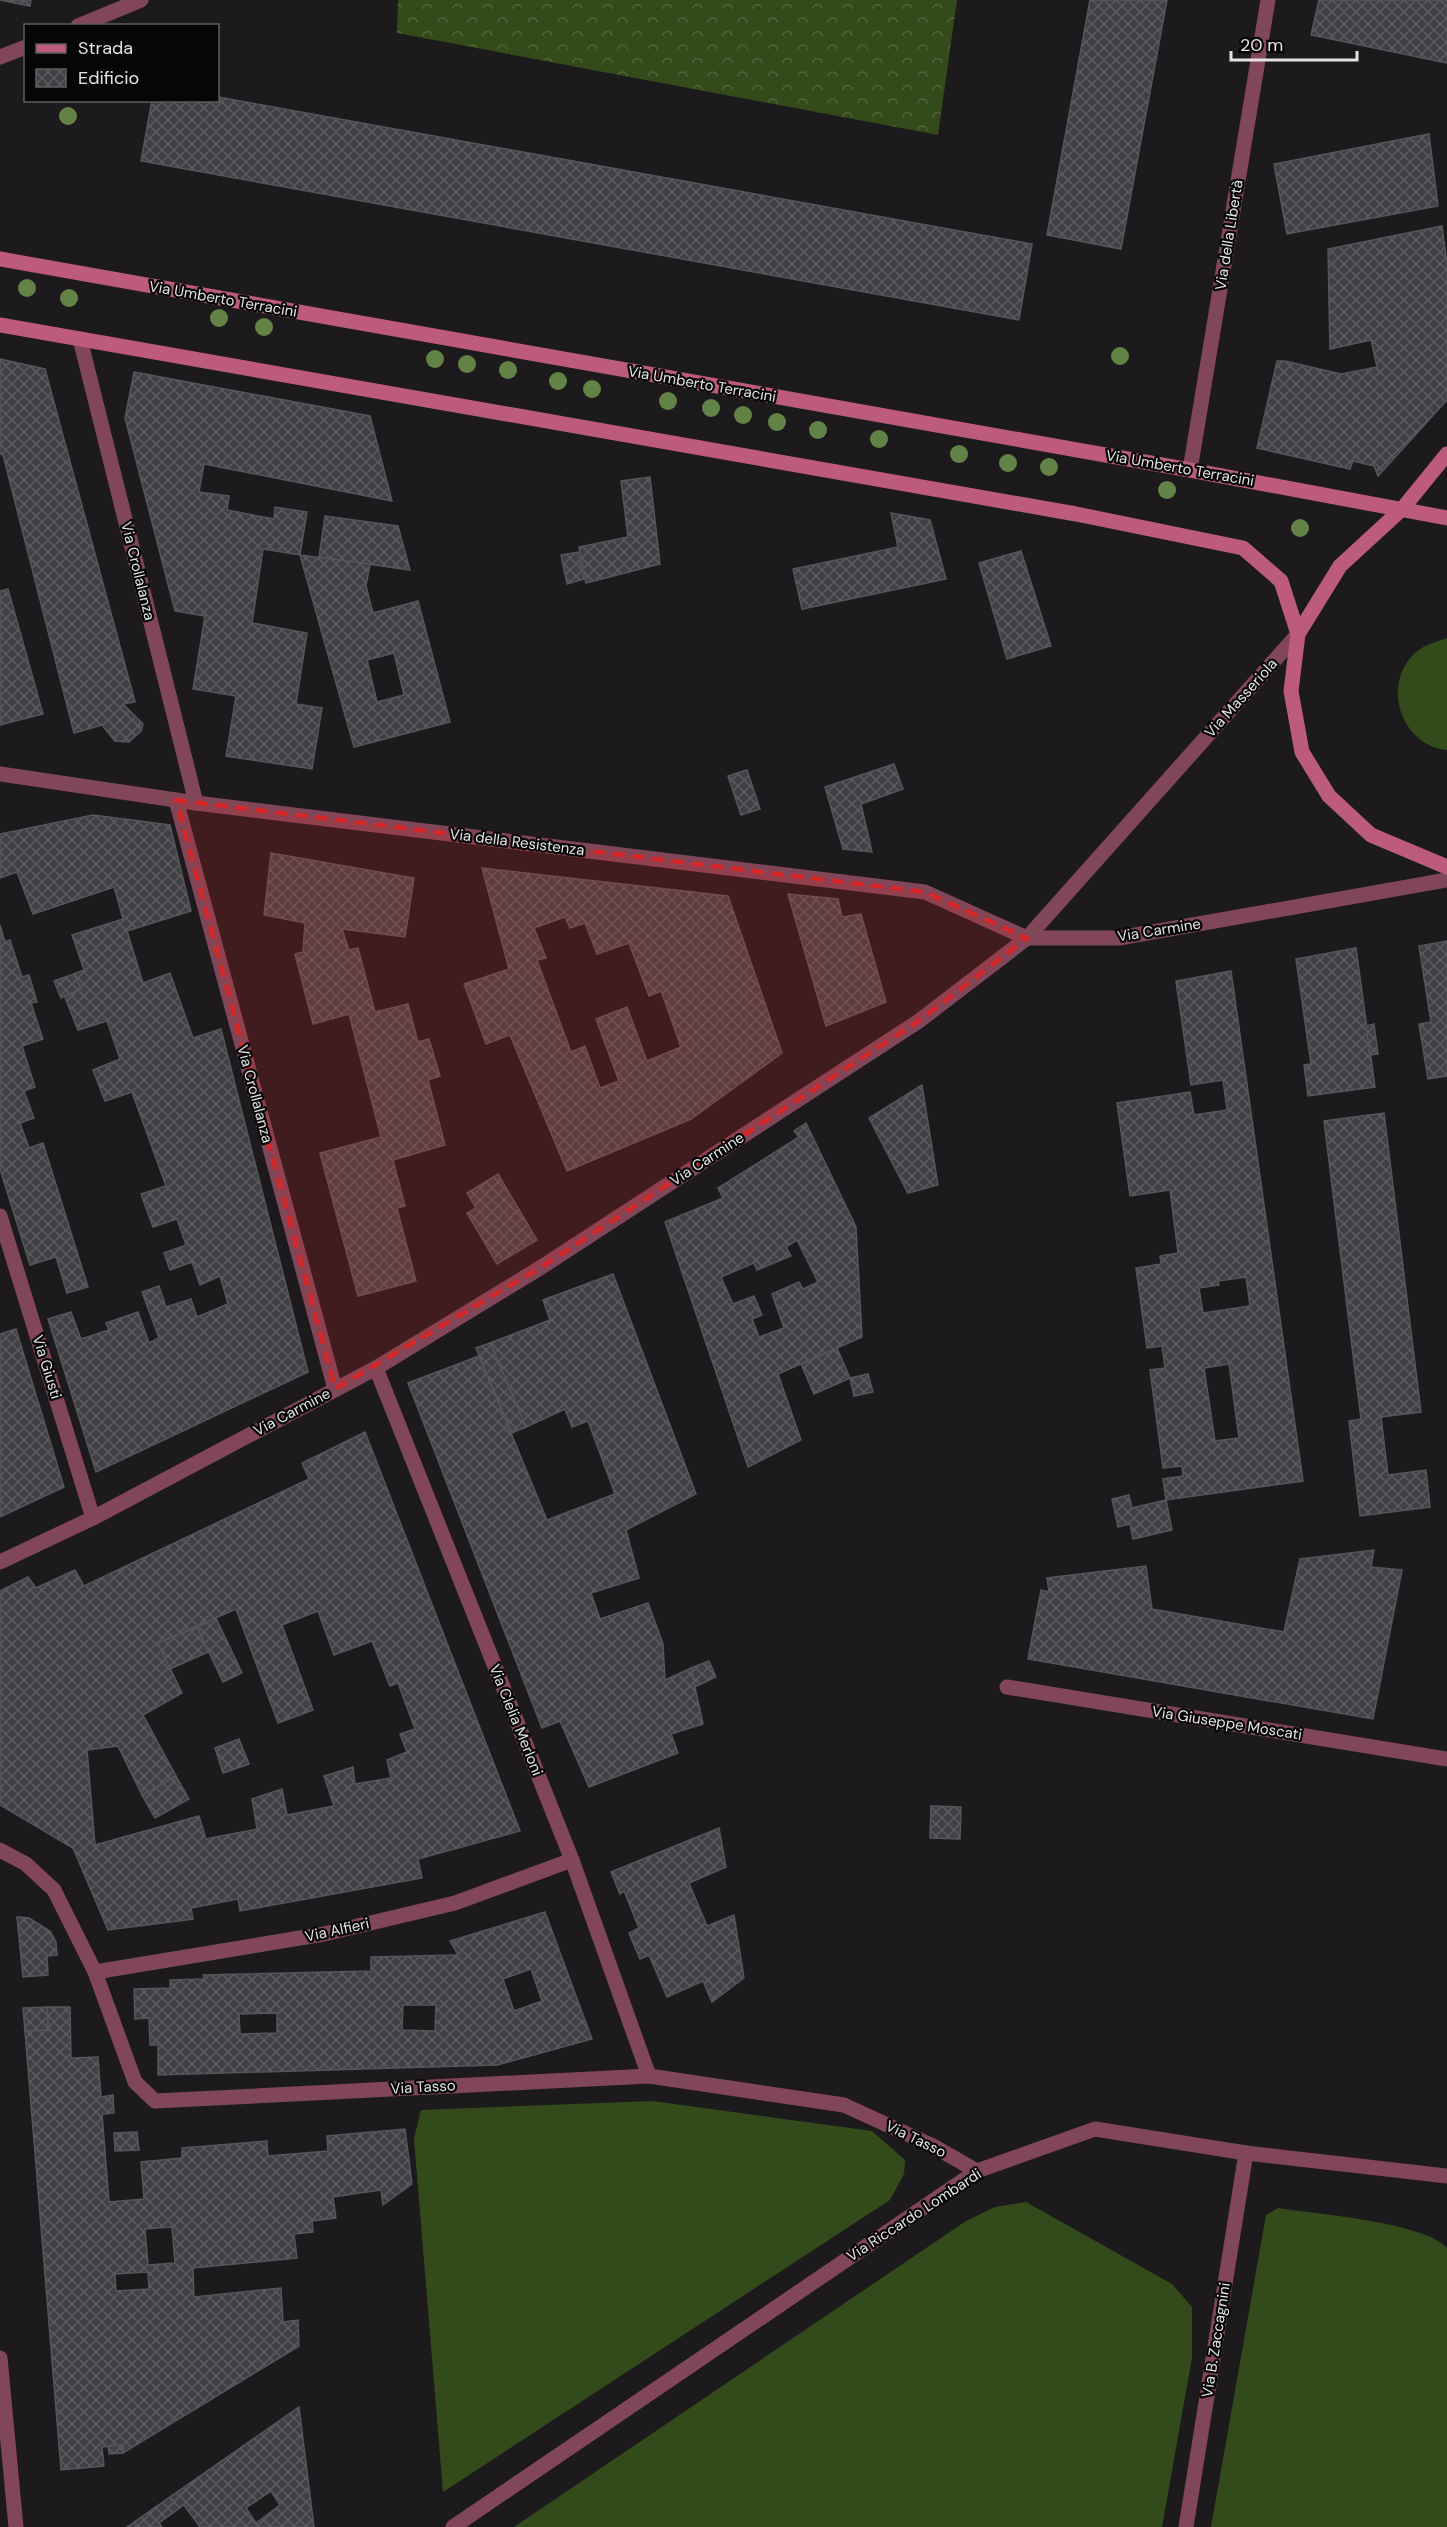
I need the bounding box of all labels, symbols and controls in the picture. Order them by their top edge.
legend [24,24,219,102]
scale bar [1231,24,1357,62]
text: 20 m [1240,33,1283,57]
text: Strada [78,36,133,60]
text: Edificio [78,66,139,90]
street label: Via della Libertà [1210,178,1248,292]
street label: Via Umberto Terracini [147,276,299,322]
street label: Via Umberto Terracini [626,361,778,407]
street label: Via Umberto Terracini [1104,445,1256,491]
street label: Via Crollalanza [116,520,160,622]
street label: Via Masseriola [1200,654,1282,742]
street label: Via della Resistenza [448,824,586,860]
street label: Via Carmine [1116,914,1202,946]
street label: Via Crollalanza [232,1043,278,1145]
street label: Via Carmine [666,1128,748,1190]
street label: Via Giusti [28,1333,66,1401]
street label: Via Carmine [250,1383,334,1441]
street label: Via Clelia Merloni [485,1661,547,1779]
street label: Via Giuseppe Moscati [1150,1701,1304,1745]
street label: Via Alfieri [303,1913,371,1947]
street label: Via Tasso [390,2075,456,2099]
street label: Via Tasso [882,2116,950,2162]
street label: Via Riccardo Lombardi [843,2164,985,2266]
street label: Via B. Zaccagnini [1197,2281,1235,2399]

